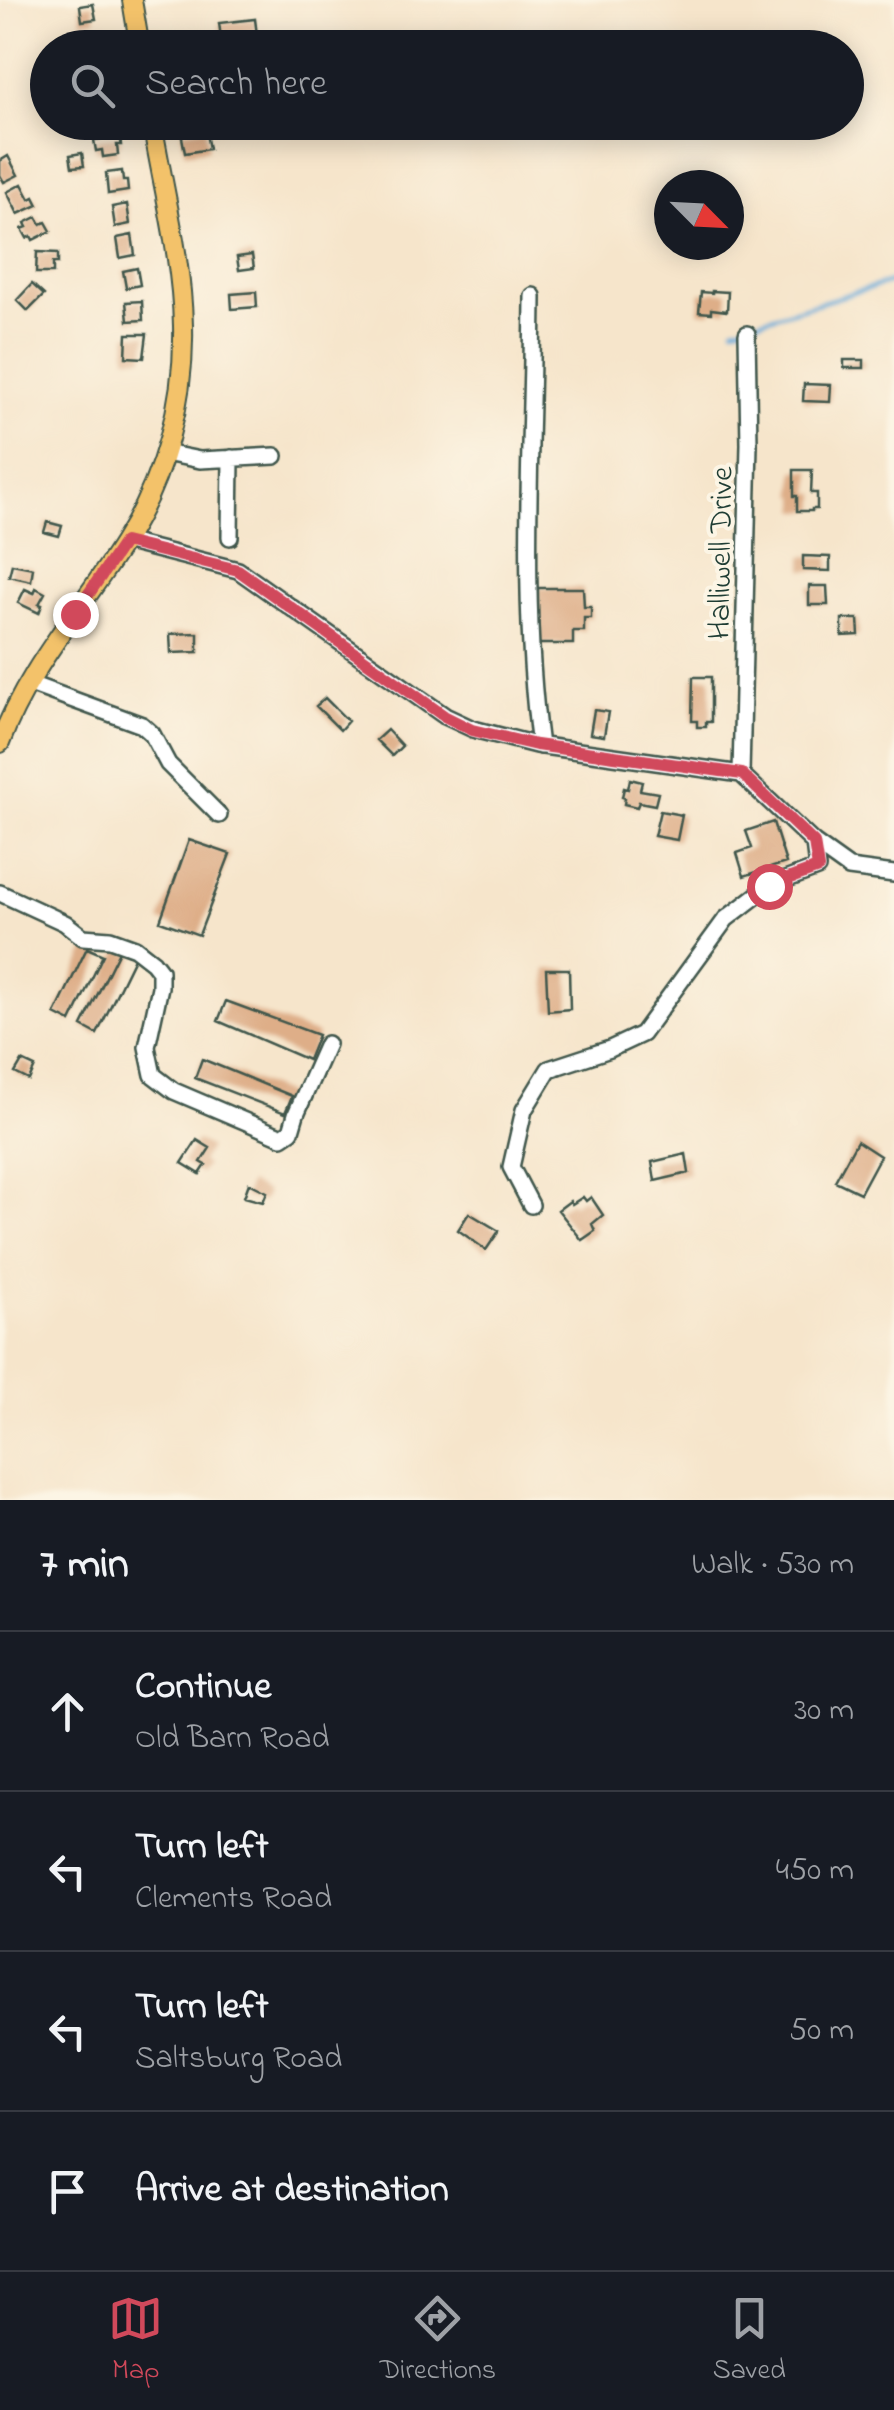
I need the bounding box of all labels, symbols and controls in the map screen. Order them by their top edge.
search box [30,30,864,140]
text: Search here [145,57,327,113]
icon: search [65,58,120,113]
north arrow [654,170,744,260]
street label: Halliwell Drive [697,465,748,640]
route end [53,592,99,638]
route start [747,864,793,910]
text: 7 min [40,1535,129,1596]
text: Walk · 530 m [692,1542,854,1589]
text: Continue [135,1660,271,1716]
icon: ahead [40,1684,95,1739]
text: 30 m [794,1688,854,1735]
text: Old Barn Road [135,1716,330,1763]
text: Turn left [135,1820,268,1876]
icon: left [40,1844,95,1899]
text: 450 m [776,1848,854,1895]
text: Clements Road [135,1876,332,1923]
text: Turn left [135,1980,268,2036]
icon: left [40,2004,95,2059]
text: 50 m [789,2008,854,2055]
text: Saltsburg Road [135,2036,342,2083]
text: Arrive at destination [135,2163,449,2219]
icon: arrive [40,2164,95,2219]
tab: Map [108,2291,163,2392]
tab: Directions [380,2291,496,2392]
tab: Saved [713,2291,786,2392]

